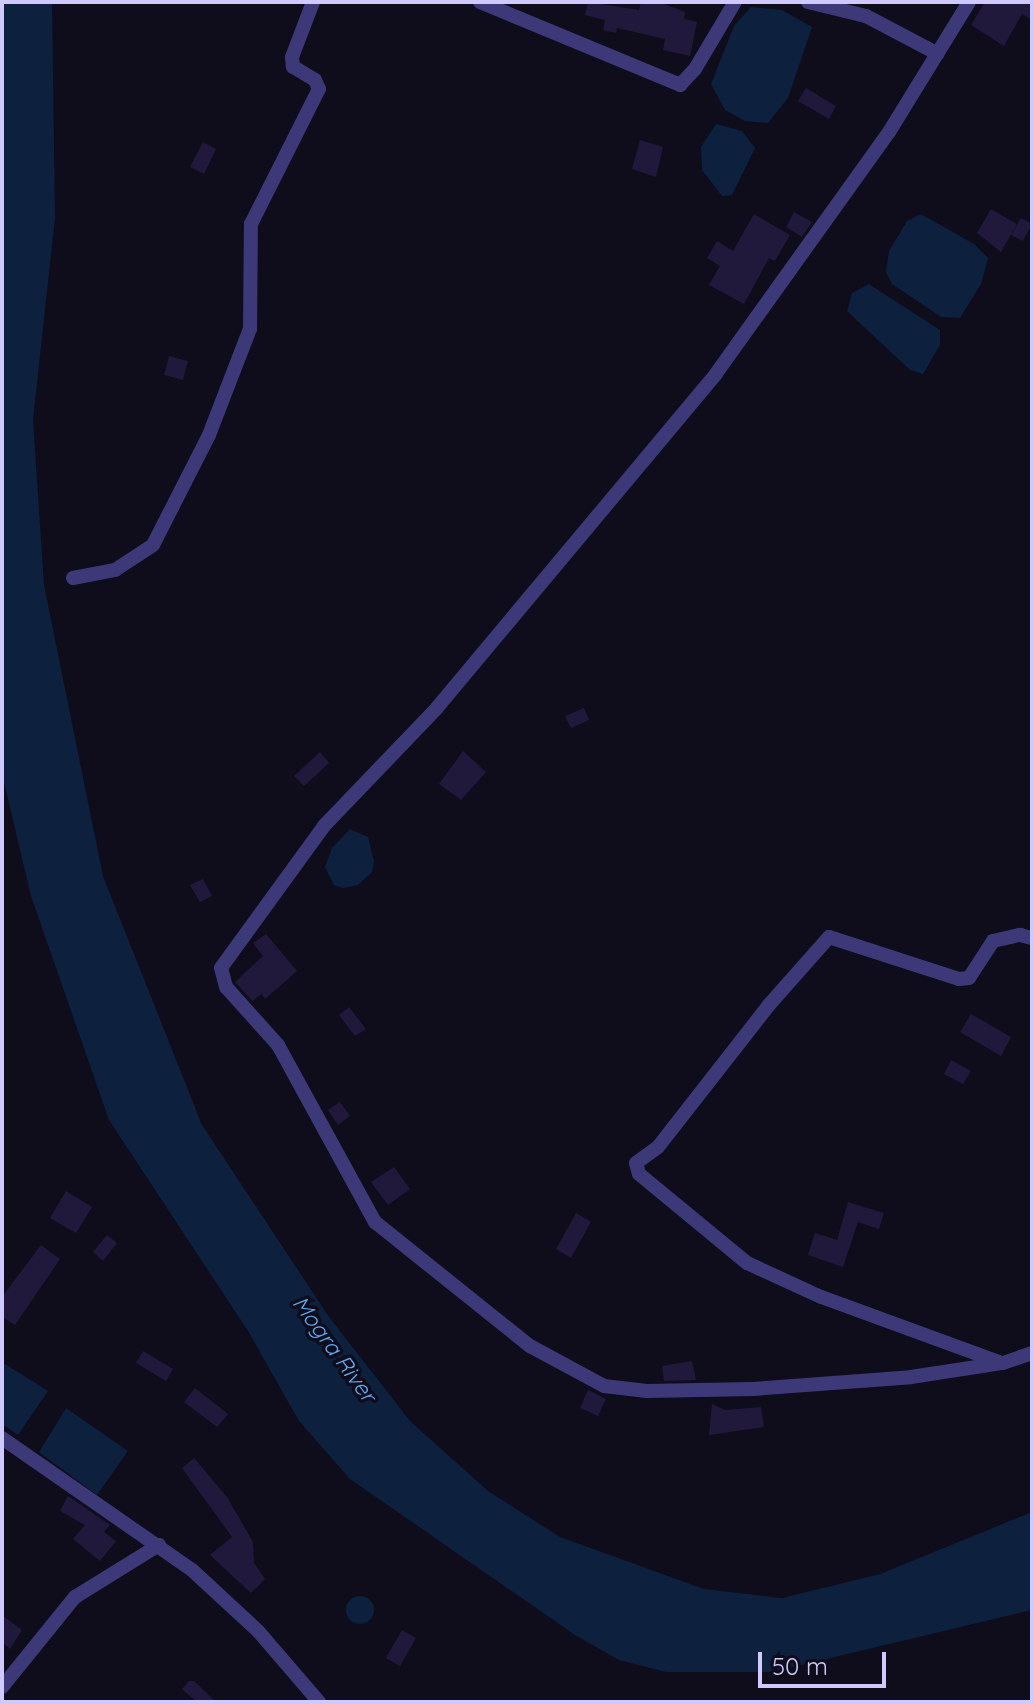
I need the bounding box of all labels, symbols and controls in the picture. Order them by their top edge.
water label: Mogra River [287,1291,381,1407]
scale bar [762,1636,890,1686]
text: 50 m [772,1651,828,1681]

